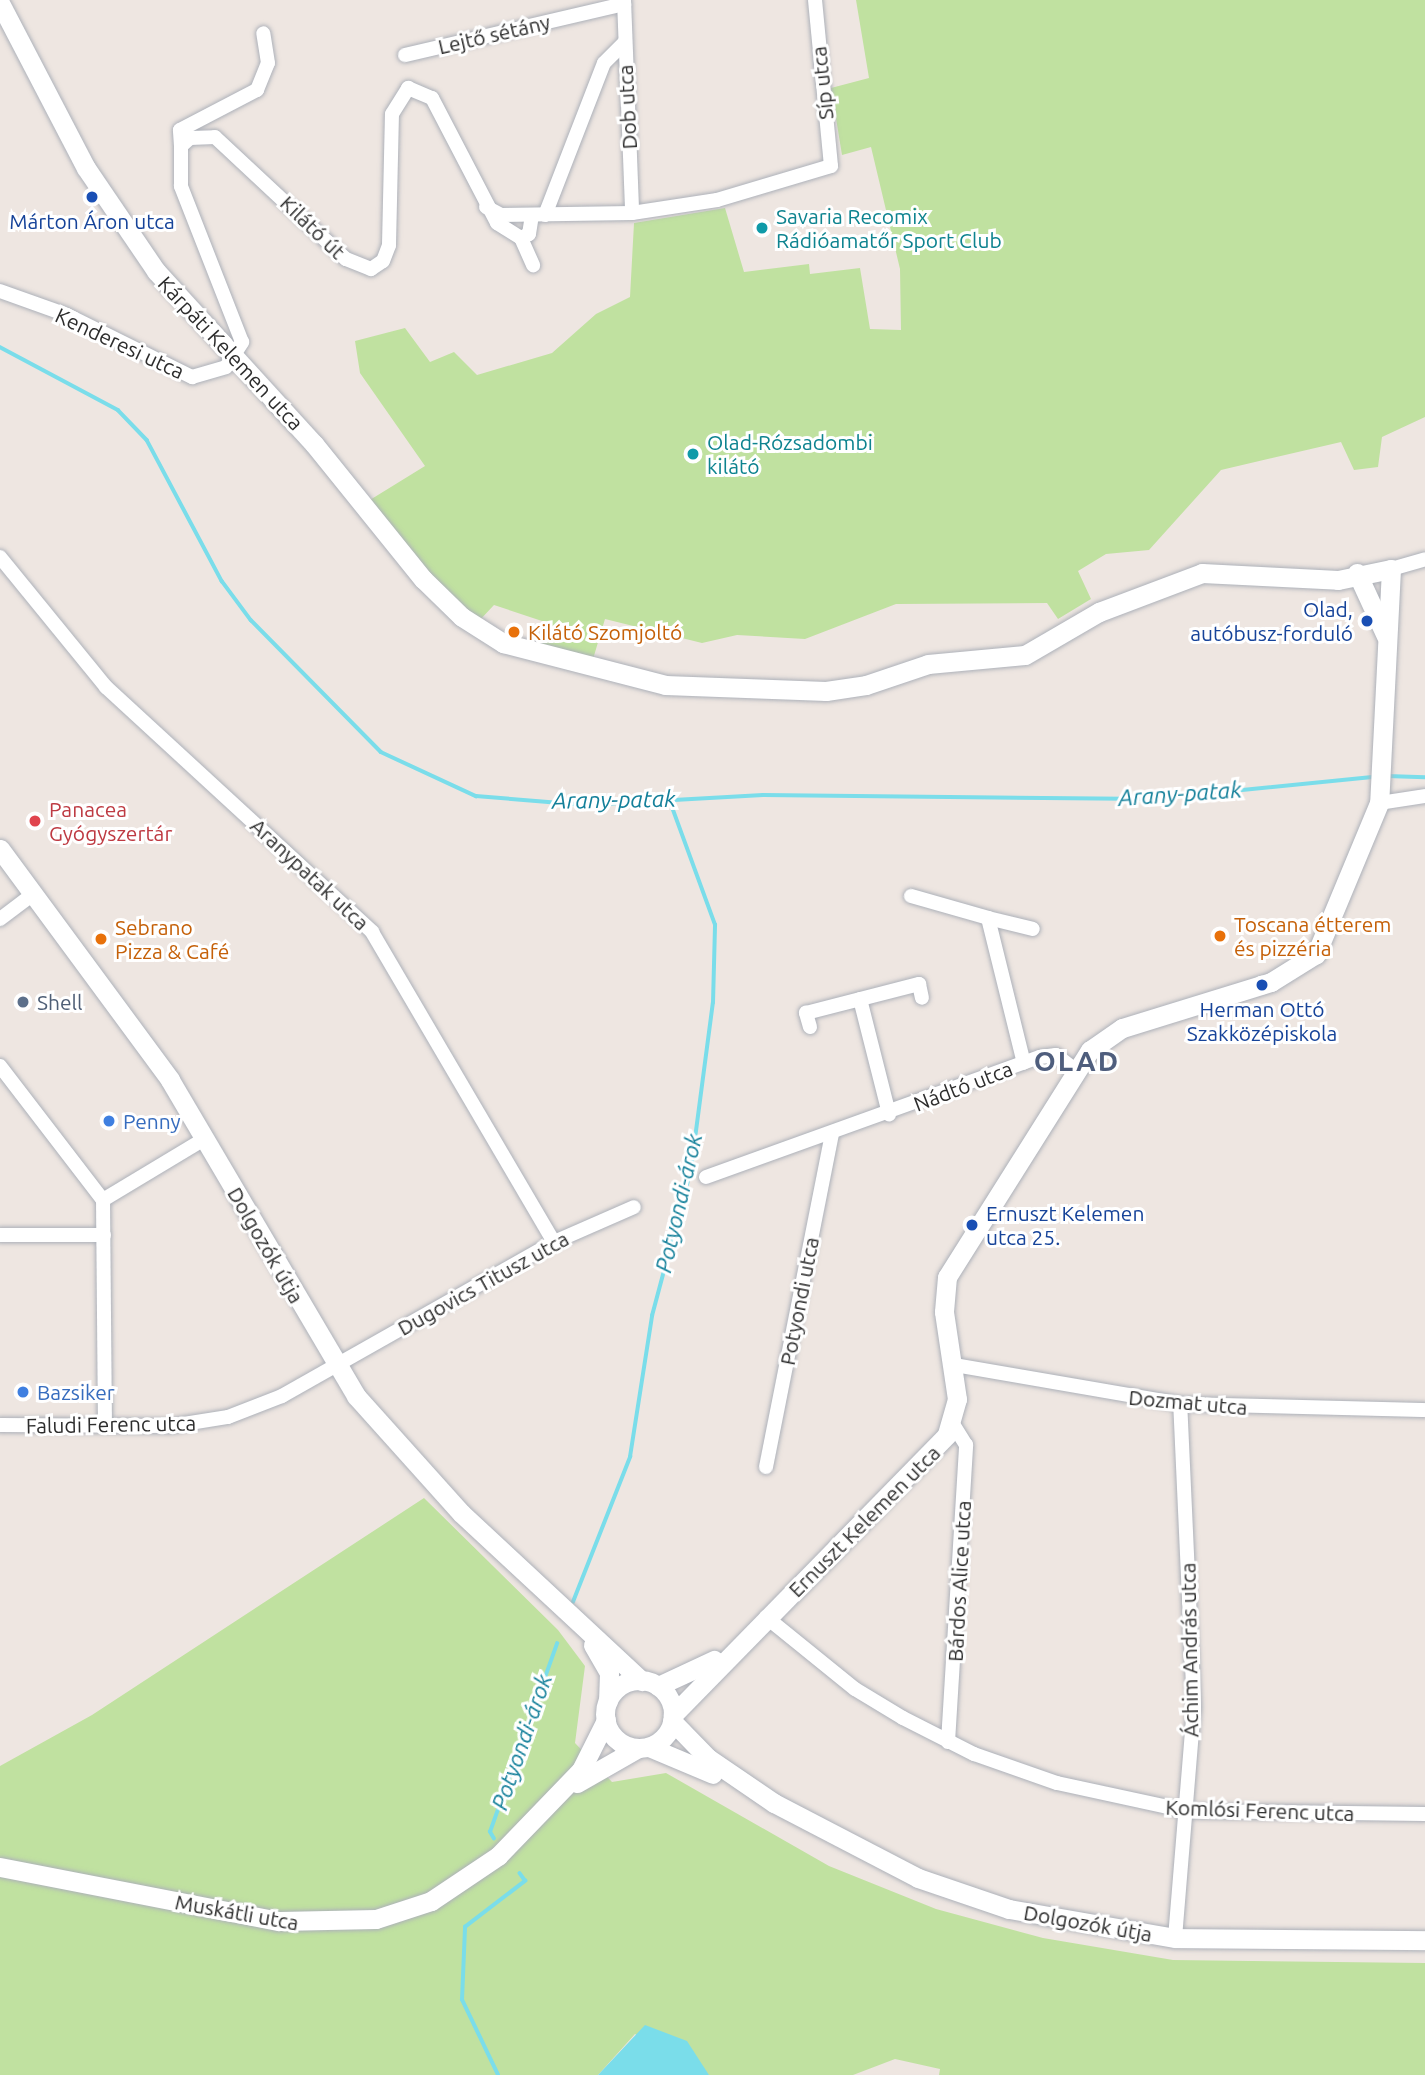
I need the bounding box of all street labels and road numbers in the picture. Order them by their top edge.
street label: Lejtő sétány [435,9,553,59]
street label: Síp utca [806,45,838,121]
street label: Dob utca [612,64,642,150]
street label: Kilátó út [275,190,351,264]
street label: Kárpáti Kelemen utca [153,271,309,435]
street label: Kenderesi utca [52,302,188,384]
street label: Aranypatak utca [246,813,374,935]
street label: Nádtó utca [910,1056,1016,1116]
street label: Dolgozók útja [223,1182,309,1308]
street label: Dugovics Titusz utca [393,1225,573,1341]
street label: Potyondi utca [774,1235,824,1367]
street label: Dozmat utca [1127,1384,1249,1420]
street label: Faludi Ferenc utca [26,1410,196,1438]
street label: Ernuszt Kelemen utca [783,1440,945,1602]
street label: Bárdos Alice utca [942,1500,976,1662]
street label: Áchim András utca [1175,1562,1203,1738]
street label: Komlósi Ferenc utca [1165,1794,1355,1826]
street label: Muskátli utca [173,1889,301,1935]
street label: Dolgozók útja [1022,1899,1154,1947]

